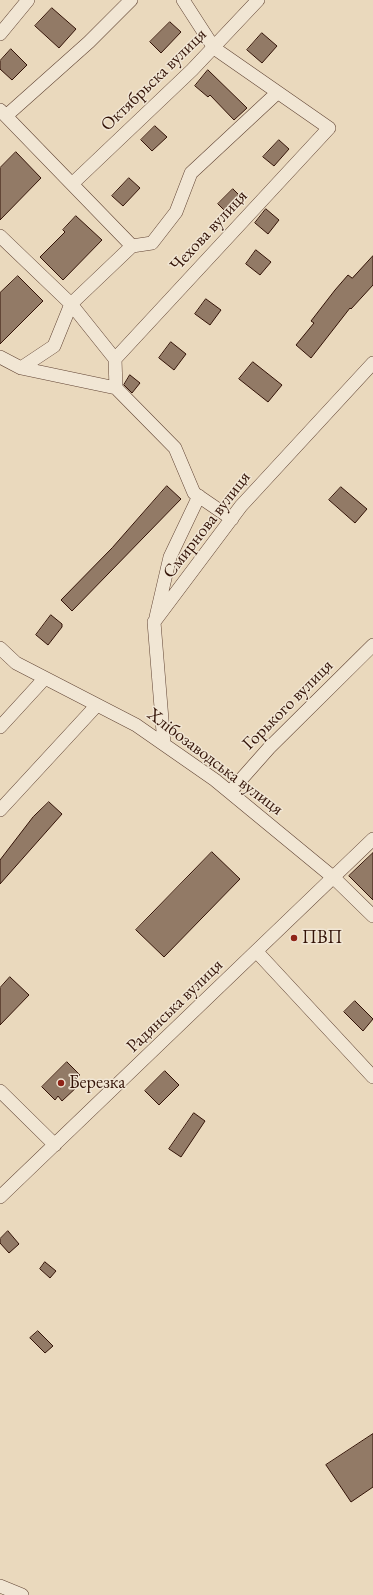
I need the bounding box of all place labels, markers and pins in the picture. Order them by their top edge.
place label: ПВП [302,927,342,949]
marker: ПВП [289,933,299,943]
place label: Березка [69,1072,125,1094]
marker: Березка [56,1078,66,1088]

